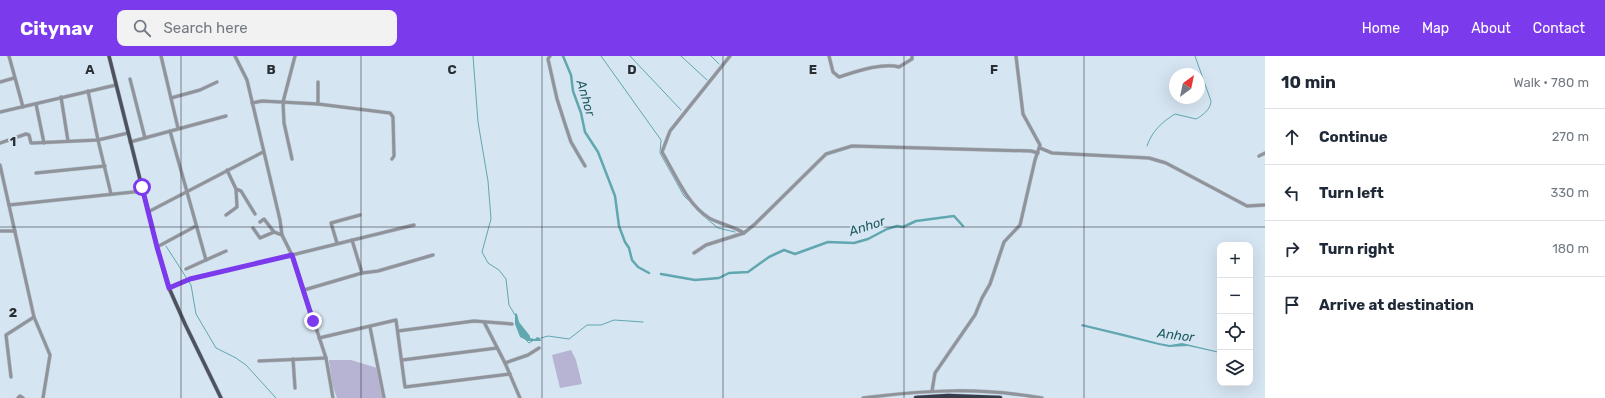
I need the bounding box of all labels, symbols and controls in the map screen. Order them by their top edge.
search box [117,10,397,46]
text: Citynav [20,17,93,40]
icon: search [131,17,153,39]
text: Search here [163,19,248,37]
text: Home [1362,20,1400,37]
text: Map [1422,20,1449,37]
text: About [1471,20,1511,37]
text: Contact [1533,20,1585,37]
text: A [85,62,95,77]
text: B [266,62,276,77]
text: C [447,62,457,77]
text: D [627,62,637,77]
text: E [809,62,817,77]
text: F [990,62,998,77]
north arrow [1169,68,1205,104]
text: 10 min [1281,72,1336,92]
text: Walk · 780 m [1513,75,1589,90]
water label: Anhor [573,77,599,119]
icon: ahead [1281,126,1303,148]
text: Continue [1319,128,1388,146]
text: 270 m [1552,129,1589,144]
text: 1 [10,134,16,149]
route start [133,178,151,196]
icon: left [1281,182,1303,204]
text: Turn left [1319,184,1384,202]
text: 330 m [1550,185,1589,200]
water label: Anhor [846,213,888,239]
icon: right [1281,238,1303,260]
text: Turn right [1319,240,1394,258]
text: 180 m [1552,241,1589,256]
map controls [1217,242,1253,386]
button: + [1217,242,1253,278]
button: − [1217,278,1253,314]
icon: arrive [1281,294,1303,316]
text: Arrive at destination [1319,296,1474,314]
text: 2 [9,305,17,320]
route end [304,312,322,330]
button: locate [1217,314,1253,350]
water label: Anhor [1156,325,1196,345]
button: layers [1217,350,1253,386]

